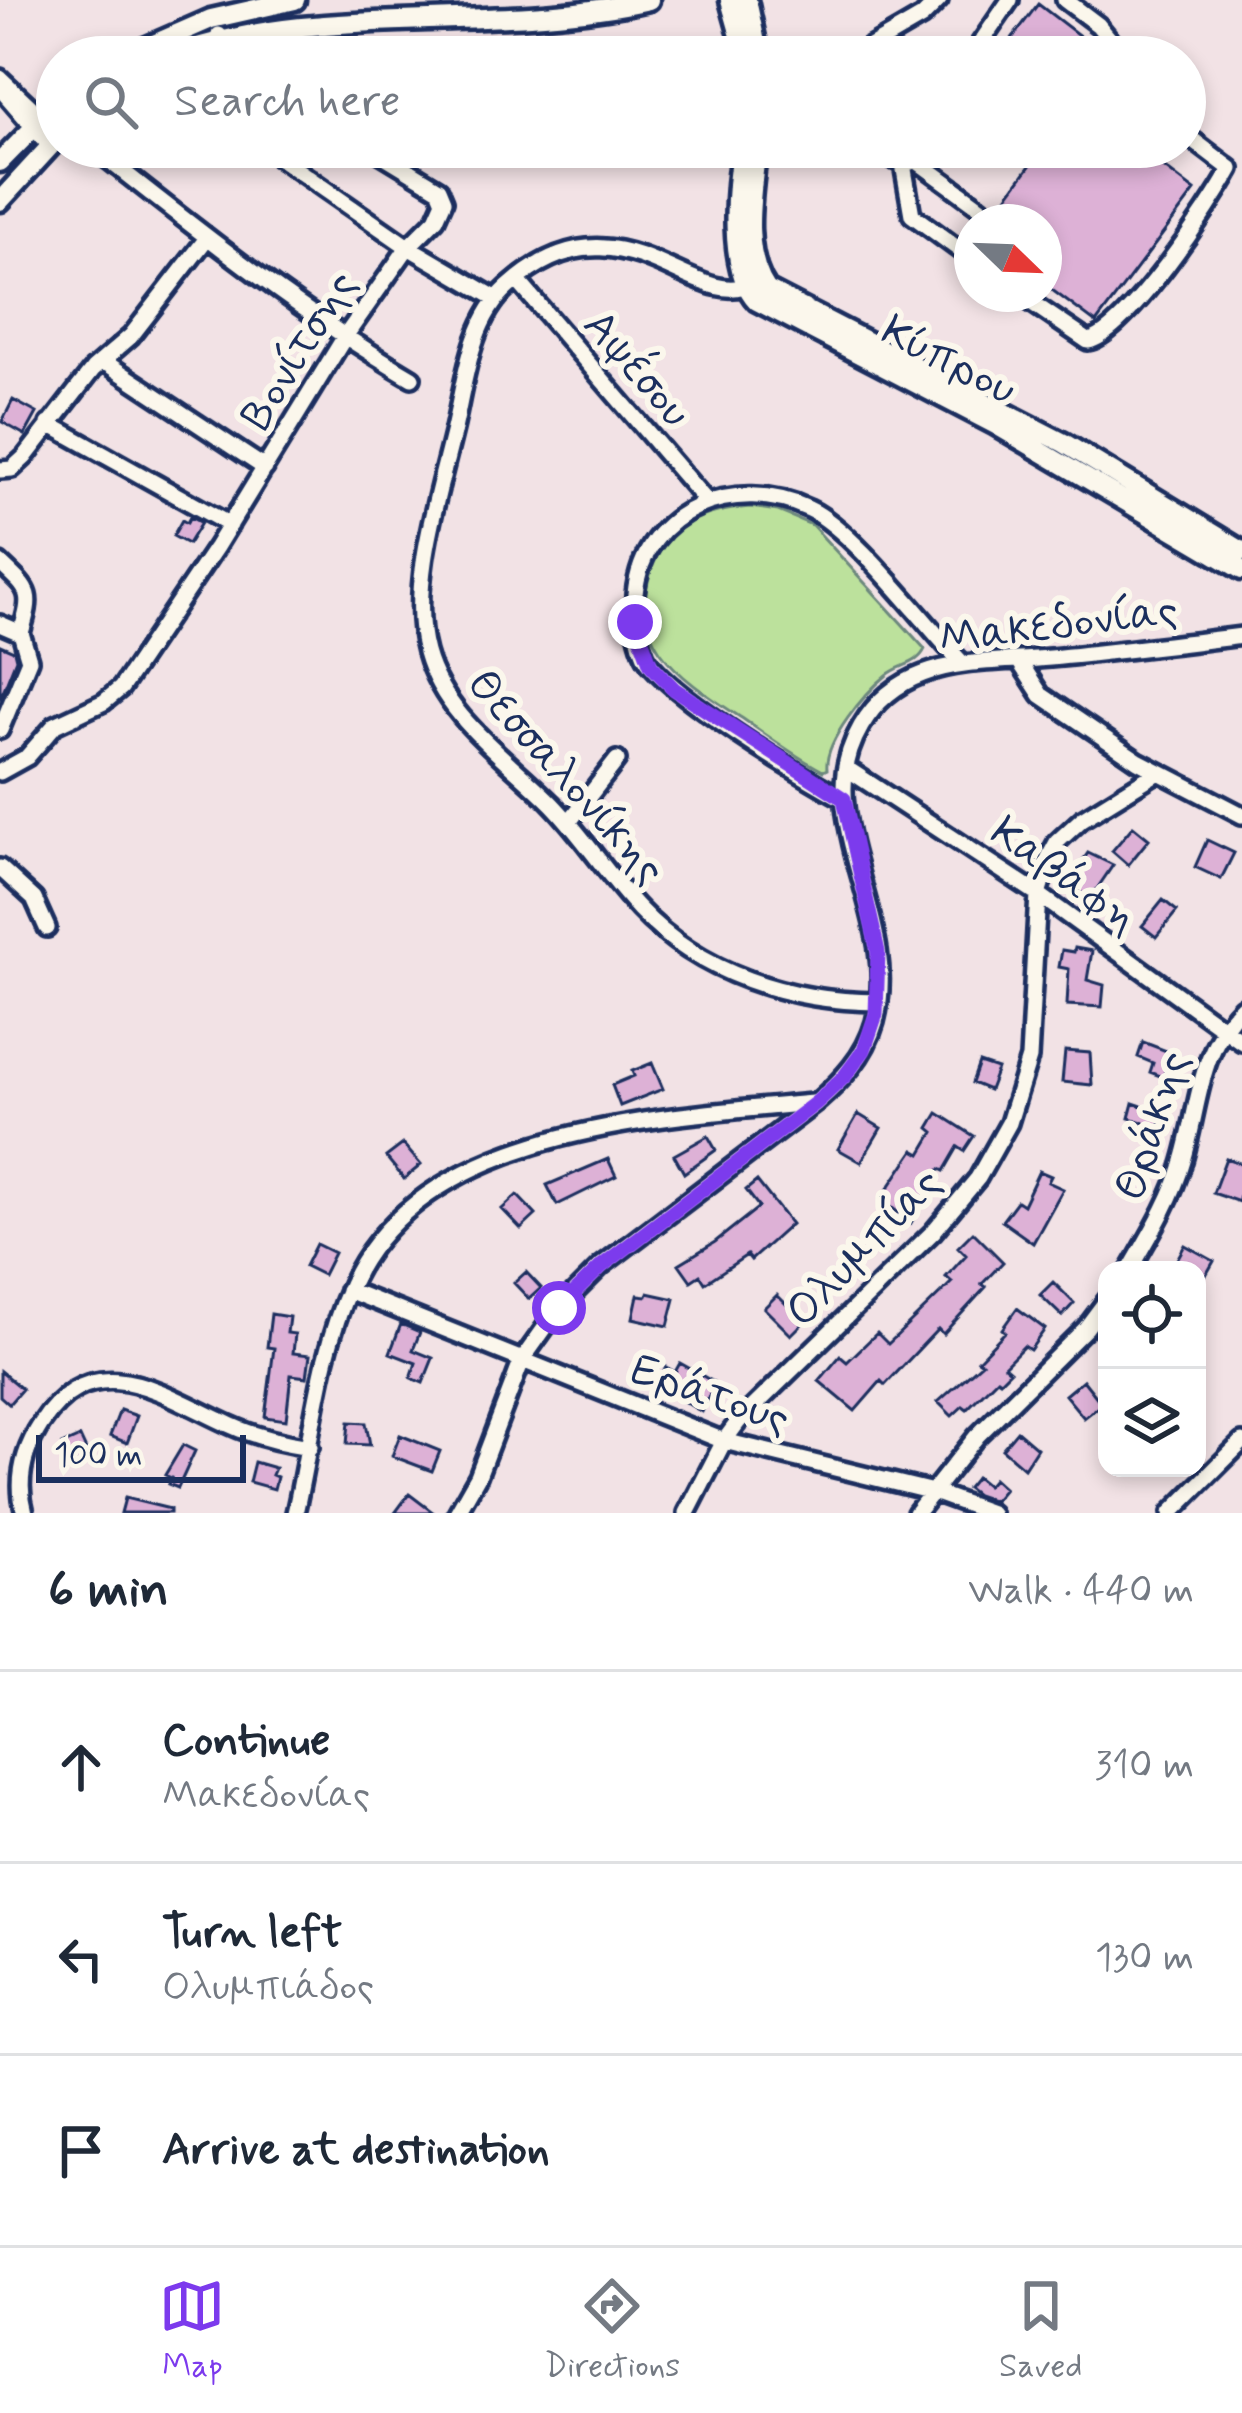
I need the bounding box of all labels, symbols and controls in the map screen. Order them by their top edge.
search box [36,36,1206,168]
icon: search [78,69,144,135]
text: Search here [174,73,401,132]
north arrow [954,204,1062,312]
street label: Βονίτσης [228,260,372,442]
street label: Αψέσου [569,297,705,441]
street label: Κύπρου [871,302,1026,420]
street label: Μακεδονίας [936,582,1181,669]
route end [608,595,662,649]
street label: Θεσσαλονίκης [453,657,678,898]
street label: Καβάφη [978,804,1150,948]
street label: Θράκης [1102,1044,1205,1208]
street label: Ολυμπίας [773,1155,956,1341]
map controls [1098,1261,1206,1477]
button: locate [1098,1261,1206,1369]
route start [532,1281,586,1335]
street label: Εράτους [623,1341,797,1450]
button: layers [1098,1369,1206,1477]
scale bar [36,1429,246,1482]
text: 100 m [54,1434,143,1478]
text: 6 min [48,1558,169,1624]
text: Walk · 440 m [968,1566,1194,1617]
text: Continue [162,1712,330,1771]
icon: ahead [48,1734,114,1800]
text: 310 m [1095,1741,1194,1792]
text: Μακεδονίας [162,1771,370,1822]
text: Turn left [162,1904,342,1963]
icon: left [48,1926,114,1992]
text: 130 m [1095,1933,1194,1984]
text: Ολυμπιάδος [162,1963,374,2014]
icon: arrive [48,2118,114,2184]
text: Arrive at destination [162,2121,550,2180]
tab: Map [159,2273,225,2389]
tab: Directions [544,2273,680,2389]
tab: Saved [999,2273,1083,2389]

